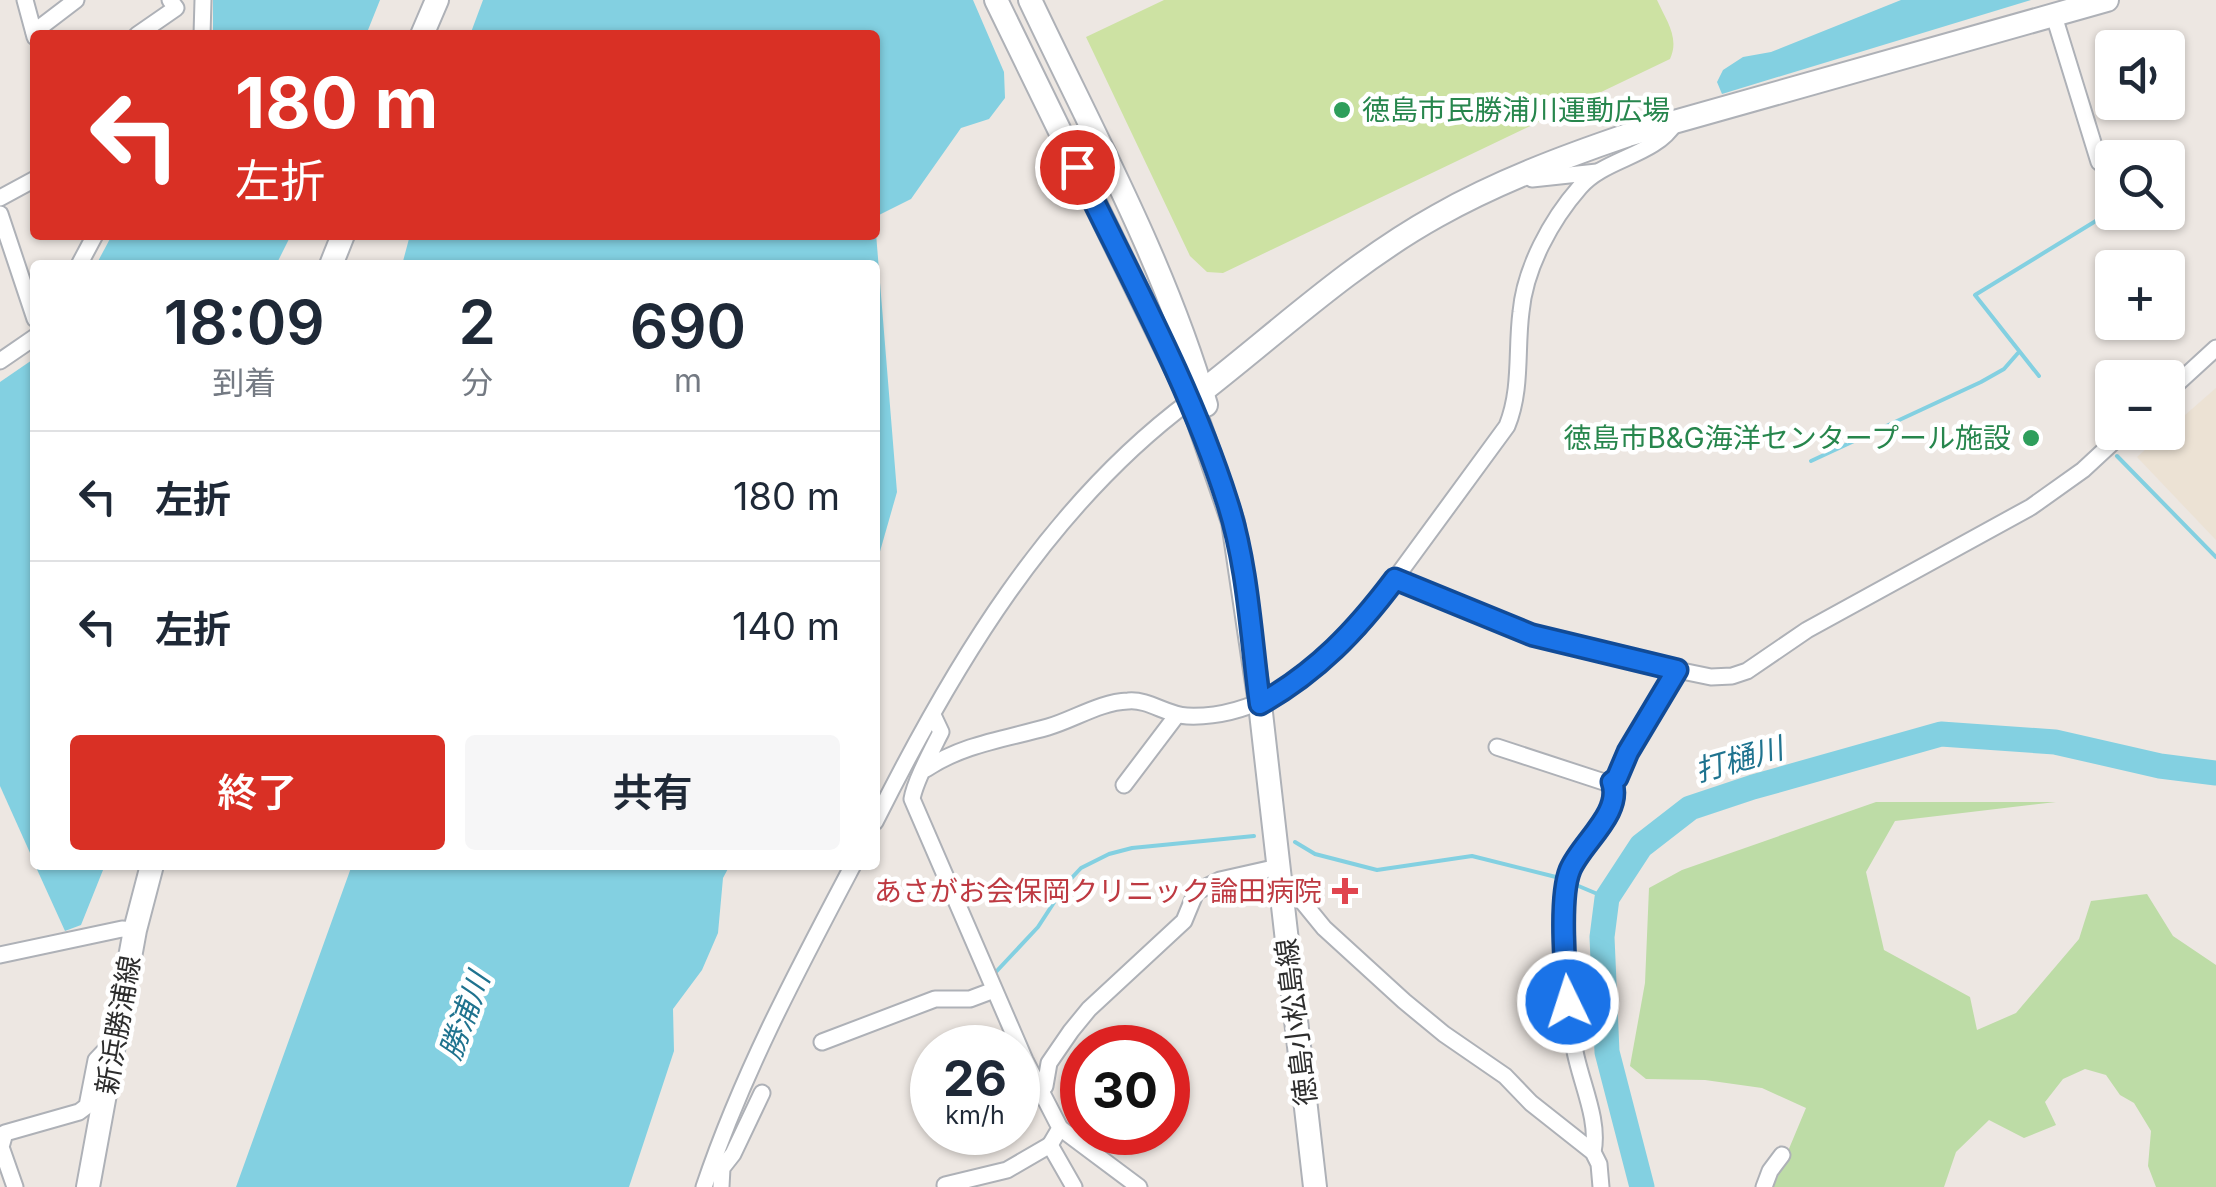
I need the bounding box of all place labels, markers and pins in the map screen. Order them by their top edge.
place label: 徳島市民勝浦川運動広場 [1362,93,1670,127]
marker: 徳島市民勝浦川運動広場 [1331,99,1353,121]
pin [1035,125,1120,210]
place label: 徳島市B&G海洋センタープール施設 [1563,421,2011,455]
marker: 徳島市B&G海洋センタープール施設 [2020,427,2042,449]
place label: あさがお会保岡クリニック論田病院 [874,874,1322,908]
marker: あさがお会保岡クリニック論田病院 [1332,878,1358,904]

